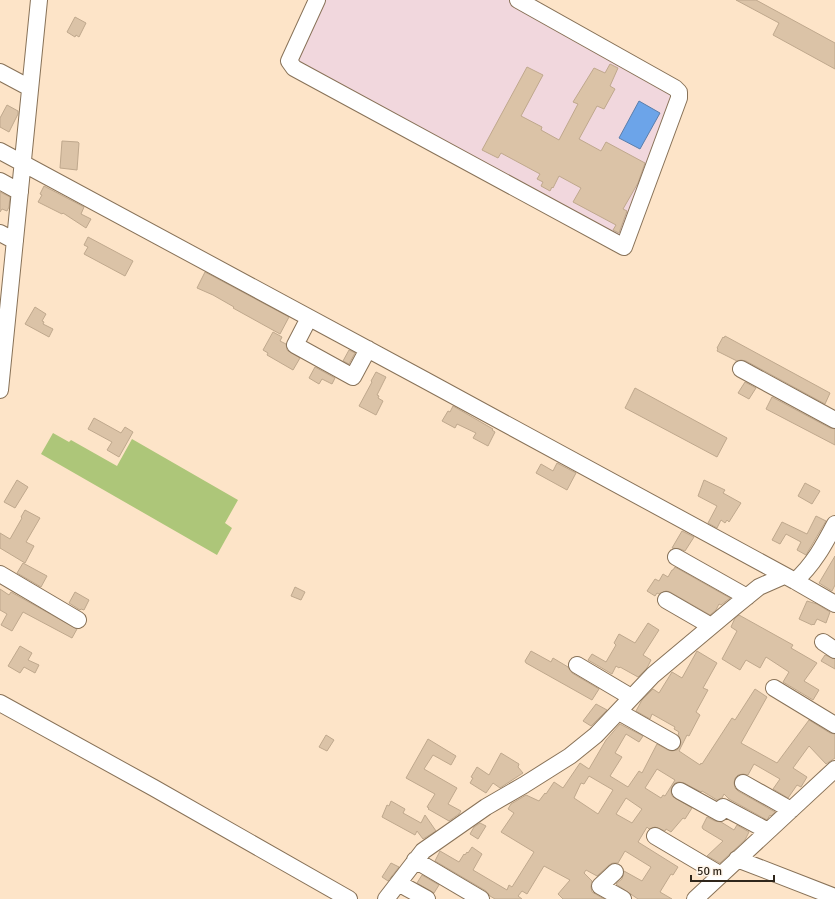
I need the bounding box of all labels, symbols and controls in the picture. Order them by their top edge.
scale bar [691,857,774,883]
text: 50 m [697,864,722,879]

